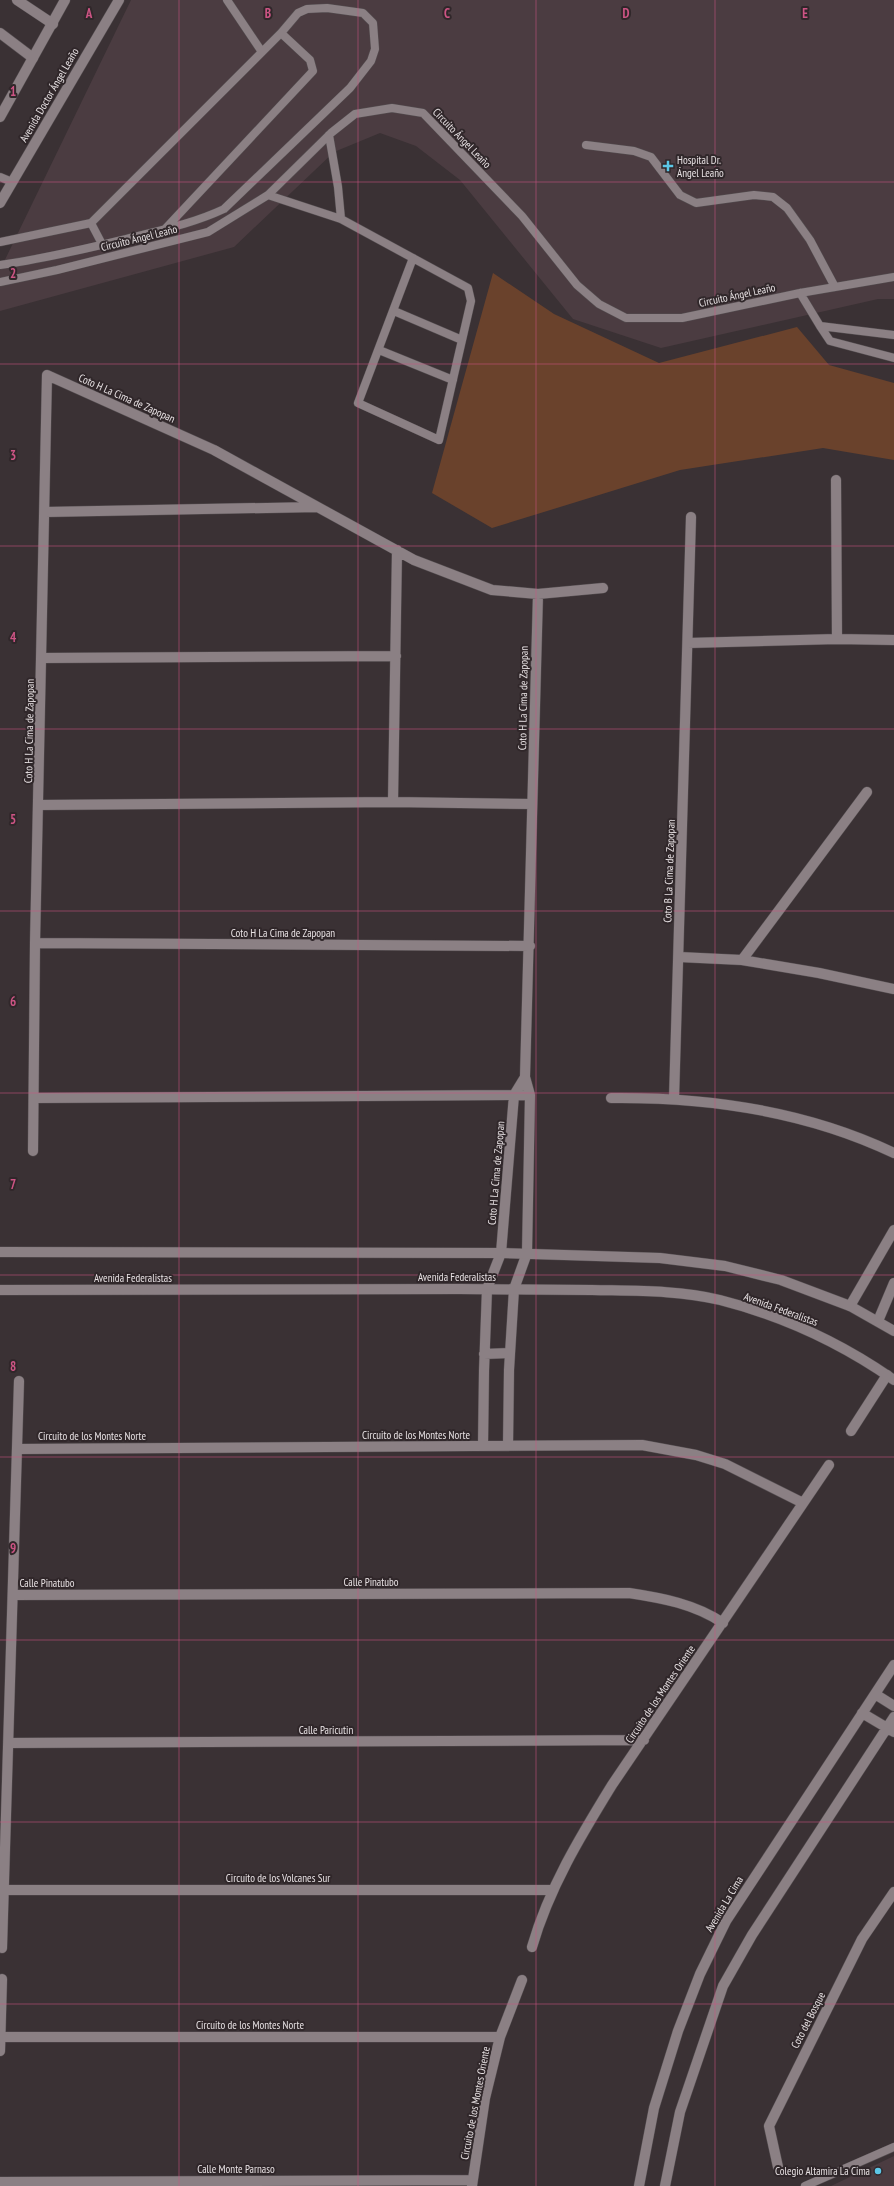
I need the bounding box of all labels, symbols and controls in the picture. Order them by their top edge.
text: A [85,5,93,22]
text: B [265,5,271,22]
text: C [444,5,450,22]
text: D [623,5,630,22]
text: E [802,5,808,22]
street label: Avenida Doctor Ángel Leaño [16,45,82,145]
text: 1 [10,83,16,100]
street label: Circuito Ángel Leaño [430,105,494,171]
place label: Hospital Dr. Ángel Leaño [677,153,724,180]
marker: Hospital Dr. Ángel Leaño [662,160,674,172]
street label: Circuito Ángel Leaño [99,222,179,254]
text: 2 [10,265,16,282]
street label: Circuito Ángel Leaño [697,280,777,310]
street label: Coto H La Cima de Zapopan [77,370,178,426]
text: 3 [10,447,16,464]
text: 4 [10,629,17,646]
street label: Coto H La Cima de Zapopan [515,646,531,750]
street label: Coto H La Cima de Zapopan [21,679,37,783]
text: 5 [10,811,16,828]
street label: Coto B La Cima de Zapopan [660,819,678,923]
street label: Coto H La Cima de Zapopan [231,926,335,940]
text: 6 [10,993,16,1010]
street label: Coto H La Cima de Zapopan [484,1120,508,1226]
text: 7 [10,1176,16,1193]
street label: Avenida Federalistas [418,1270,496,1284]
street label: Avenida Federalistas [94,1271,172,1285]
street label: Avenida Federalistas [742,1289,820,1329]
text: 8 [10,1358,16,1375]
street label: Circuito de los Montes Norte [362,1428,470,1442]
street label: Circuito de los Montes Norte [38,1429,146,1443]
text: 9 [10,1540,16,1557]
street label: Calle Pinatubo [343,1575,399,1589]
street label: Calle Pinatubo [19,1576,75,1590]
street label: Circuito de los Montes Oriente [622,1642,698,1746]
street label: Calle Paricutin [299,1723,354,1737]
street label: Circuito de los Volcanes Sur [226,1871,330,1885]
street label: Avenida La Cima [702,1874,746,1934]
street label: Coto del Bosque [788,1989,828,2051]
street label: Circuito de los Montes Norte [196,2018,304,2032]
street label: Circuito de los Montes Oriente [457,2045,493,2161]
street label: Calle Monte Parnaso [197,2162,275,2176]
place label: Colegio Altamira La Cima [775,2164,870,2178]
marker: Colegio Altamira La Cima [873,2166,883,2176]

